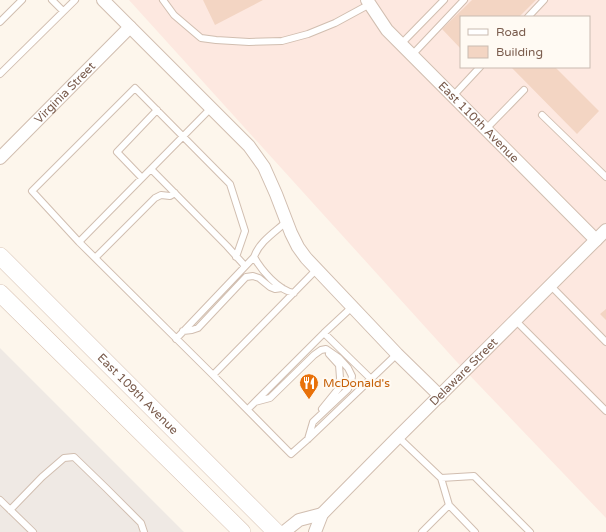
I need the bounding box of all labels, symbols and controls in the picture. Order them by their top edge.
legend [460,16,590,68]
text: Road [496,25,526,39]
text: Building [496,45,543,59]
street label: Virginia Street [31,59,98,126]
street label: East 110th Avenue [435,79,522,166]
street label: Delaware Street [427,335,501,408]
street label: East 109th Avenue [95,351,181,437]
restaurant icon: McDonald's [298,372,320,400]
place label: McDonald's [323,376,390,390]

